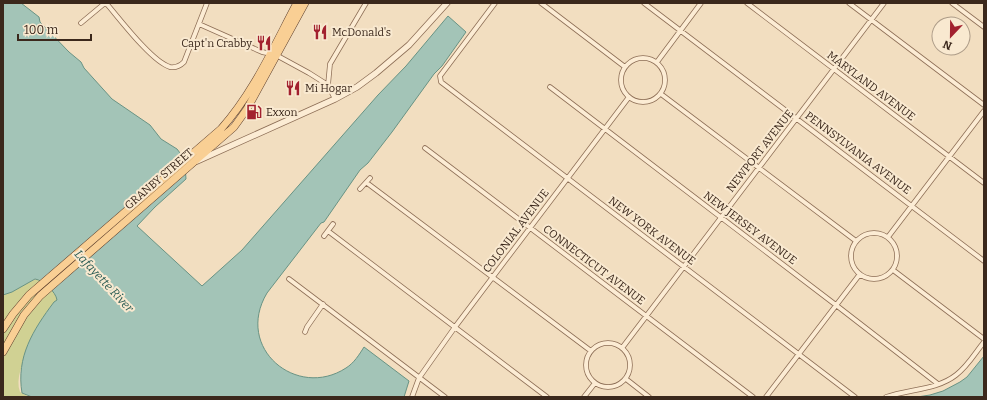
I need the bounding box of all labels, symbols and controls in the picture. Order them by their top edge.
scale bar [18,16,91,42]
north arrow [931,16,971,56]
text: 100 m [24,23,59,37]
restaurant icon: McDonald's [311,23,329,41]
place label: McDonald's [332,26,391,39]
restaurant icon: Capt'n Crabby [255,34,273,52]
place label: Capt'n Crabby [181,37,252,50]
text: N [941,37,954,52]
street label: MARYLAND AVENUE [824,49,918,124]
restaurant icon: Mi Hogar [284,79,302,97]
place label: Mi Hogar [305,82,352,95]
fuel station icon: Exxon [245,103,263,121]
place label: Exxon [266,106,298,119]
street label: NEWPORT AVENUE [724,107,796,195]
street label: PENNSYLVANIA AVENUE [803,109,914,197]
street label: GRANBY STREET [122,145,196,212]
street label: COLONIAL AVENUE [480,186,552,275]
street label: NEW JERSEY AVENUE [701,189,799,267]
street label: NEW YORK AVENUE [606,194,698,268]
street label: CONNECTICUT AVENUE [540,222,648,308]
water label: Lafayette River [72,247,137,316]

